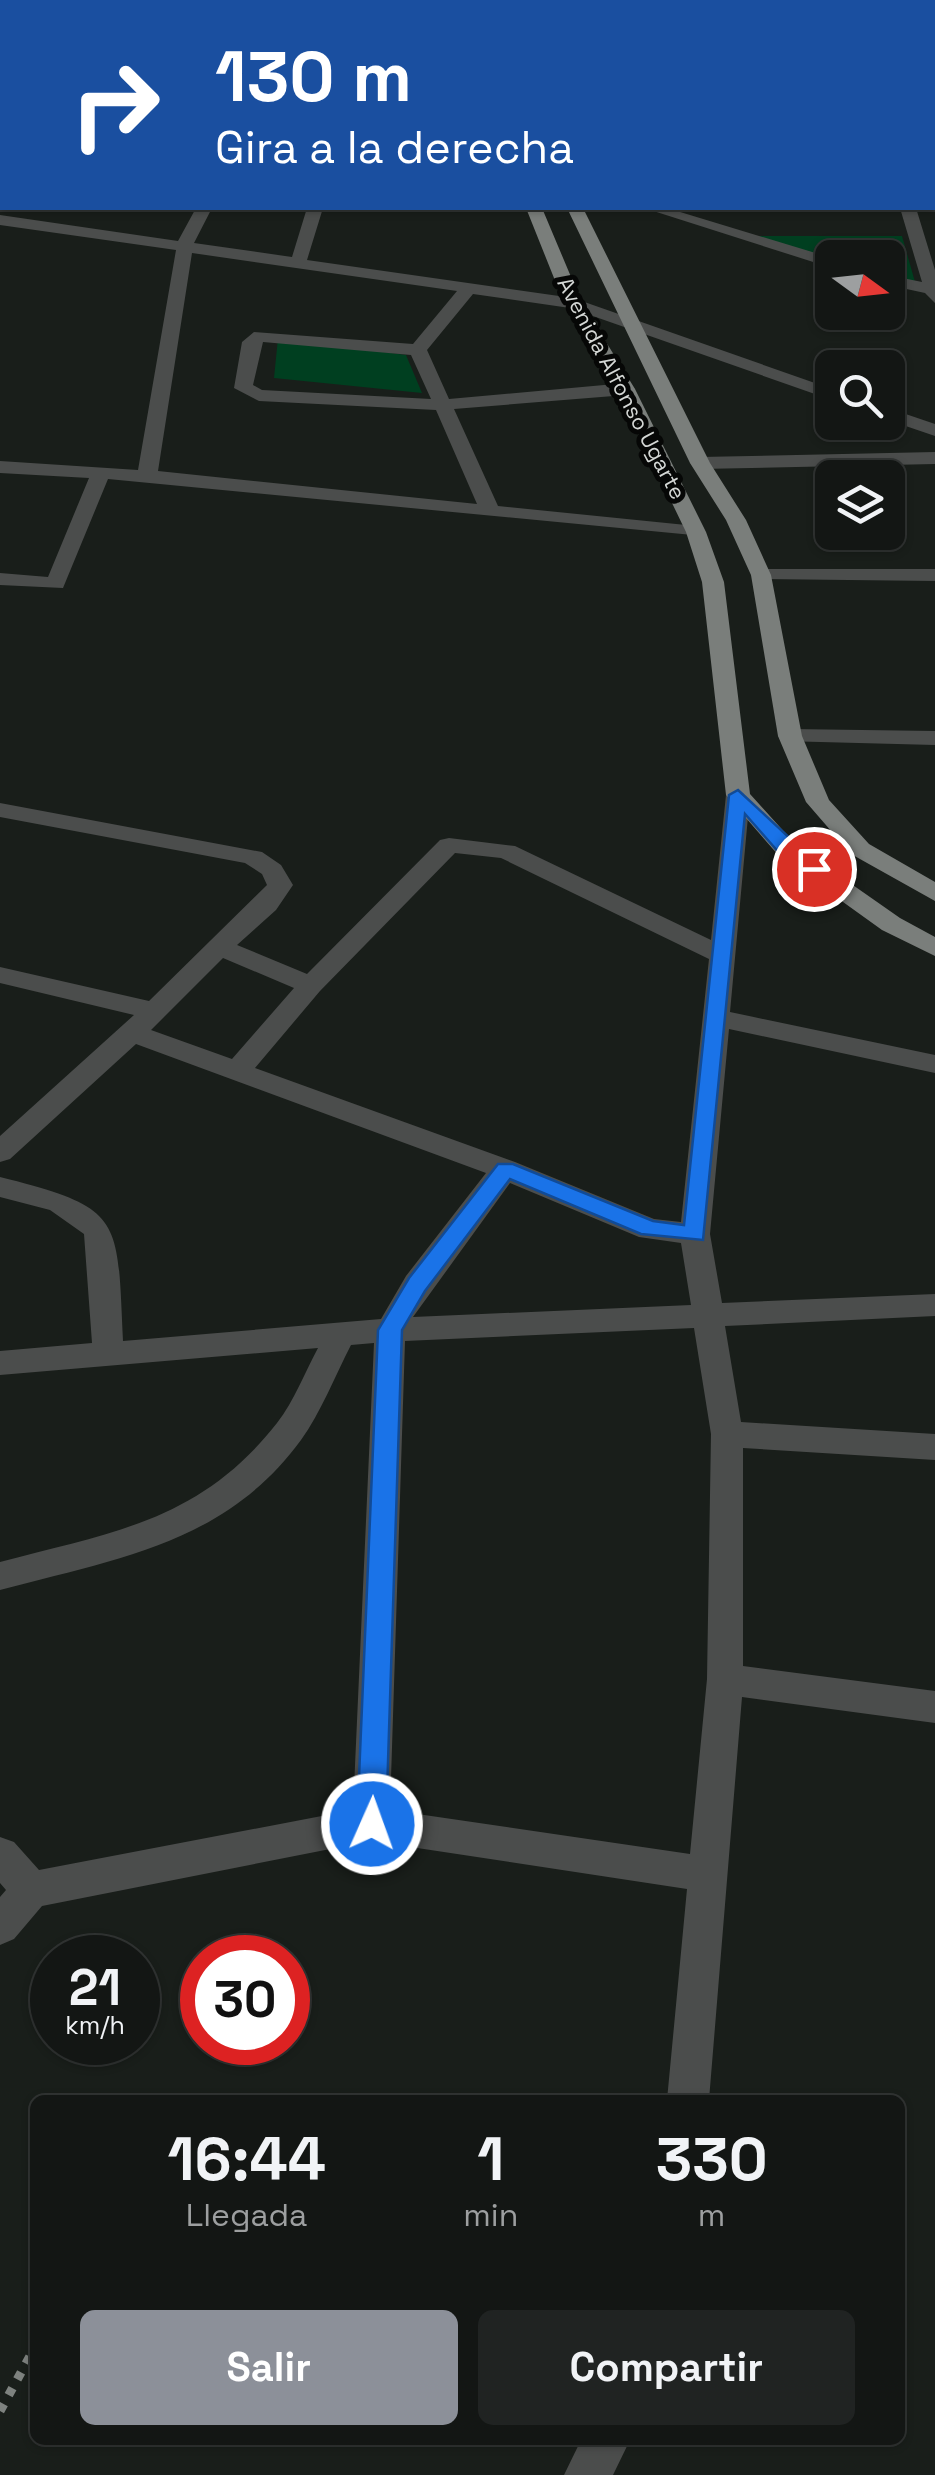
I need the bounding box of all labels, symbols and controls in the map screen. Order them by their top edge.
text: 130 m [215,32,412,121]
icon: right [50,40,180,170]
text: Gira a la derecha [215,119,574,176]
north arrow [815,240,905,330]
map controls [815,240,905,550]
street label: Avenida Alfonso Ugarte [551,272,693,504]
button: search [815,350,905,440]
button: layers [815,460,905,550]
pin [772,827,857,912]
icon: arrive [787,842,842,897]
position arrow [320,1772,424,1876]
speed limit sign: 30 [180,1935,310,2065]
text: 21 [69,1956,121,2020]
text: km/h [65,2009,125,2041]
text: 16:44 [167,2121,326,2198]
text: 1 [477,2121,504,2198]
text: 330 [656,2121,768,2198]
text: Llegada [186,2195,308,2235]
text: min [463,2195,518,2235]
text: m [698,2195,725,2235]
button: Salir [80,2310,458,2425]
button: Compartir [478,2310,855,2425]

